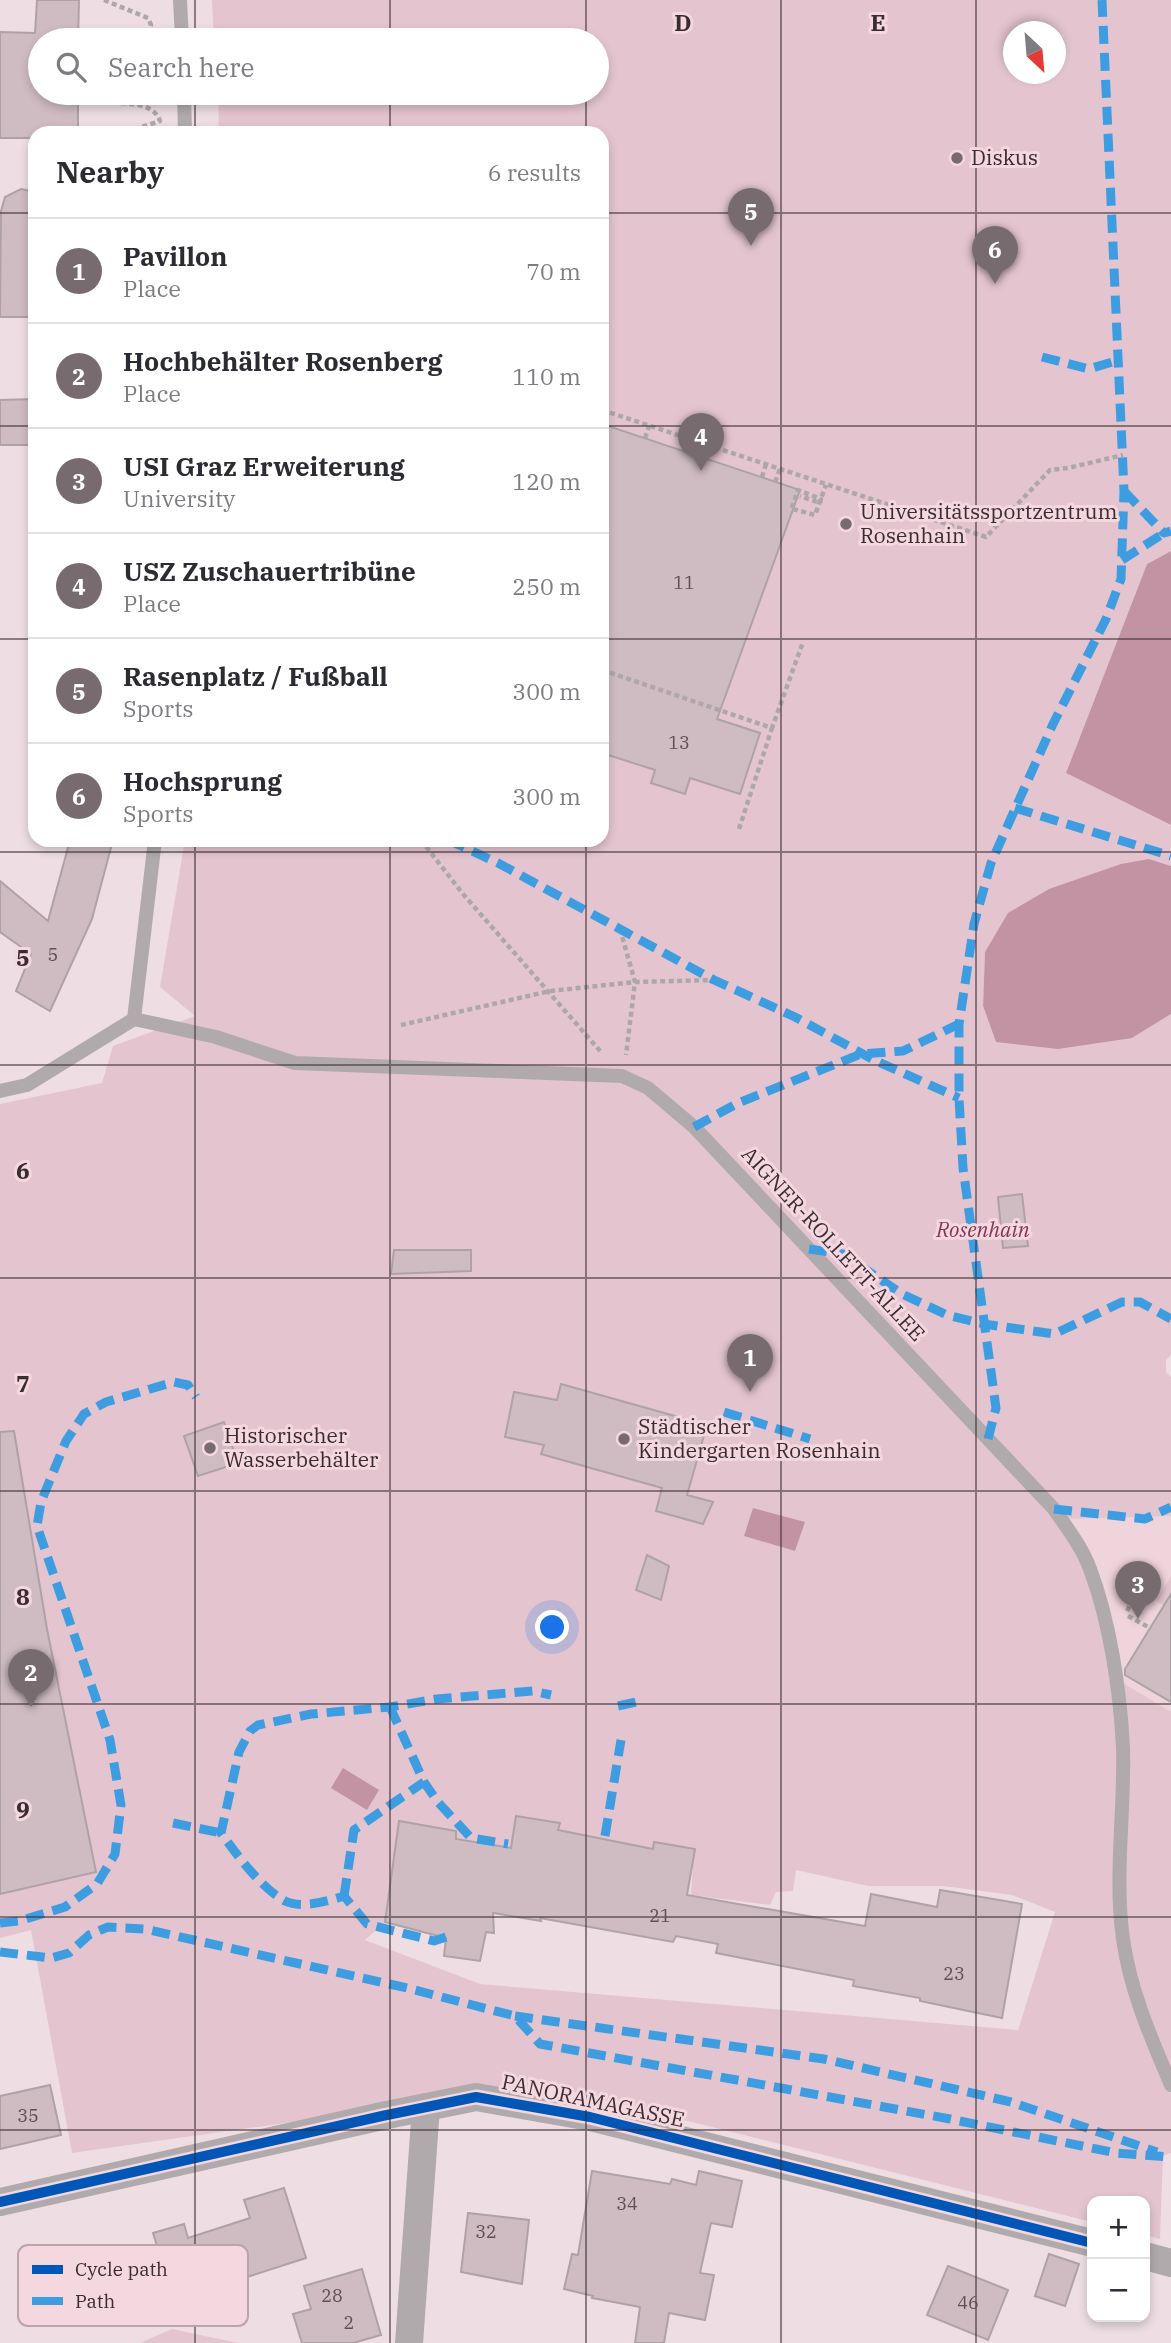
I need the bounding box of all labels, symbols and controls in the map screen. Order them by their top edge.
text: D [674,7,692,37]
text: E [870,7,886,37]
north arrow [1003,21,1066,84]
search box [28,28,609,105]
icon: search [52,48,90,86]
text: Search here [108,50,254,84]
place label: Diskus [971,143,1038,171]
marker: Diskus [949,150,965,166]
text: Nearby [56,152,164,191]
text: 6 results [488,157,581,187]
pin: 5 [728,188,774,246]
pin: 6 [972,226,1018,284]
text: Pavillon [123,239,227,273]
text: 1 [72,256,86,286]
text: 70 m [526,256,581,286]
text: Place [123,273,181,303]
text: Hochbehälter Rosenberg [123,344,443,378]
text: 2 [72,361,86,391]
text: 110 m [512,361,581,391]
text: Place [123,378,181,408]
pin: 4 [678,413,724,471]
text: USI Graz Erweiterung [123,449,405,483]
text: 3 [72,466,86,496]
text: 120 m [512,466,581,496]
text: University [123,483,235,513]
place label: Universitätssportzentrum Rosenhain [860,497,1117,549]
marker: Universitätssportzentrum Rosenhain [838,516,854,532]
text: USZ Zuschauertribüne [123,554,416,588]
text: 4 [72,571,86,601]
text: 250 m [512,571,581,601]
house number: 11 [673,571,695,594]
text: Place [123,588,181,618]
text: Rasenplatz / Fußball [123,659,388,693]
text: 5 [72,676,86,706]
text: 300 m [512,676,581,706]
text: Sports [123,693,193,723]
house number: 13 [668,731,690,754]
text: Hochsprung [123,764,282,798]
text: 6 [72,781,86,811]
text: 300 m [512,781,581,811]
text: Sports [123,798,193,828]
text: 5 [16,942,30,972]
house number: 5 [48,943,58,966]
street label: AIGNER-ROLLETT-ALLEE [736,1140,931,1347]
text: 6 [16,1155,30,1185]
park label: Rosenhain [935,1215,1030,1243]
pin: 1 [727,1334,773,1392]
text: 7 [16,1368,30,1398]
place label: Städtischer Kindergarten Rosenhain [638,1412,881,1464]
place label: Historischer Wasserbehälter [224,1421,379,1473]
marker: Städtischer Kindergarten Rosenhain [616,1431,632,1447]
marker: Historischer Wasserbehälter [202,1440,218,1456]
pin: 3 [1115,1561,1161,1619]
text: 8 [16,1581,30,1611]
your location [535,1610,569,1644]
pin: 2 [8,1649,54,1707]
text: 9 [16,1794,30,1824]
house number: 21 [649,1904,671,1927]
house number: 23 [943,1962,965,1985]
street label: PANORAMAGASSE [499,2067,687,2133]
house number: 35 [17,2104,39,2127]
house number: 34 [616,2192,638,2215]
map controls [1087,2196,1150,2322]
button: + [1087,2196,1150,2259]
house number: 32 [475,2220,497,2243]
legend [18,2245,248,2326]
text: Cycle path [75,2257,168,2281]
button: − [1087,2259,1150,2322]
house number: 28 [321,2284,343,2307]
text: Path [75,2289,115,2313]
house number: 46 [957,2291,979,2314]
house number: 2 [344,2311,354,2334]

